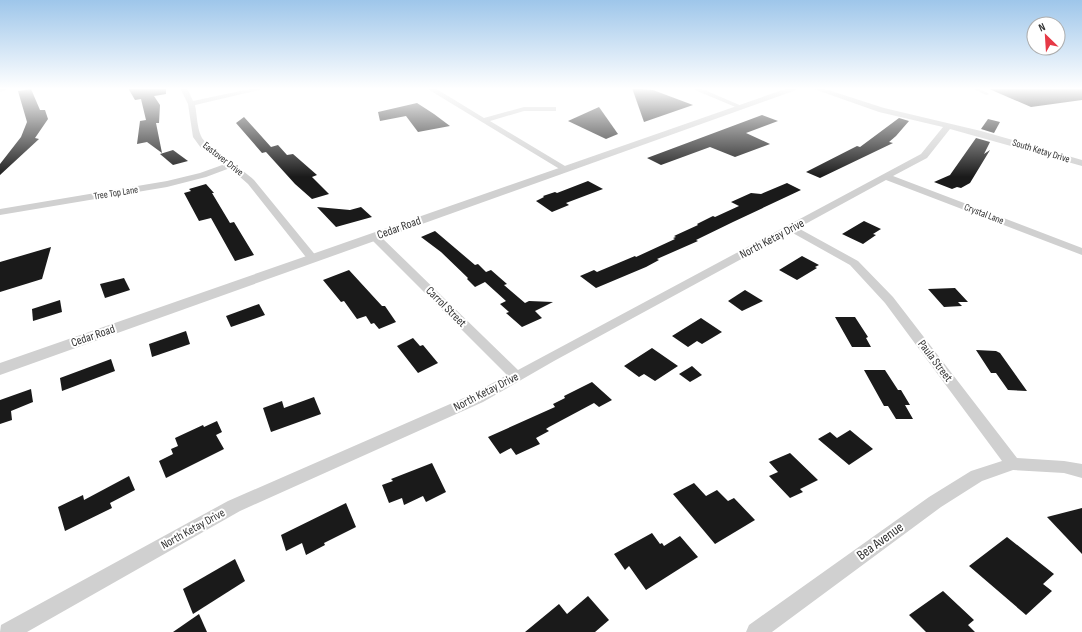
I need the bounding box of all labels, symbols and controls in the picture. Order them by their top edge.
north arrow [1026,16,1066,56]
text: N [1037,20,1048,35]
street label: South Ketay Drive [1011,137,1071,165]
street label: Eastover Drive [200,139,246,179]
street label: Tree Top Lane [93,184,139,202]
street label: Crystal Lane [963,201,1005,227]
street label: Cedar Road [375,213,423,243]
street label: North Ketay Drive [737,216,807,262]
street label: Carrol Street [423,284,470,331]
street label: Cedar Road [69,321,117,351]
street label: Paula Street [914,337,956,385]
street label: North Ketay Drive [451,369,521,415]
street label: North Ketay Drive [158,505,228,553]
street label: Bea Avenue [853,518,907,564]

